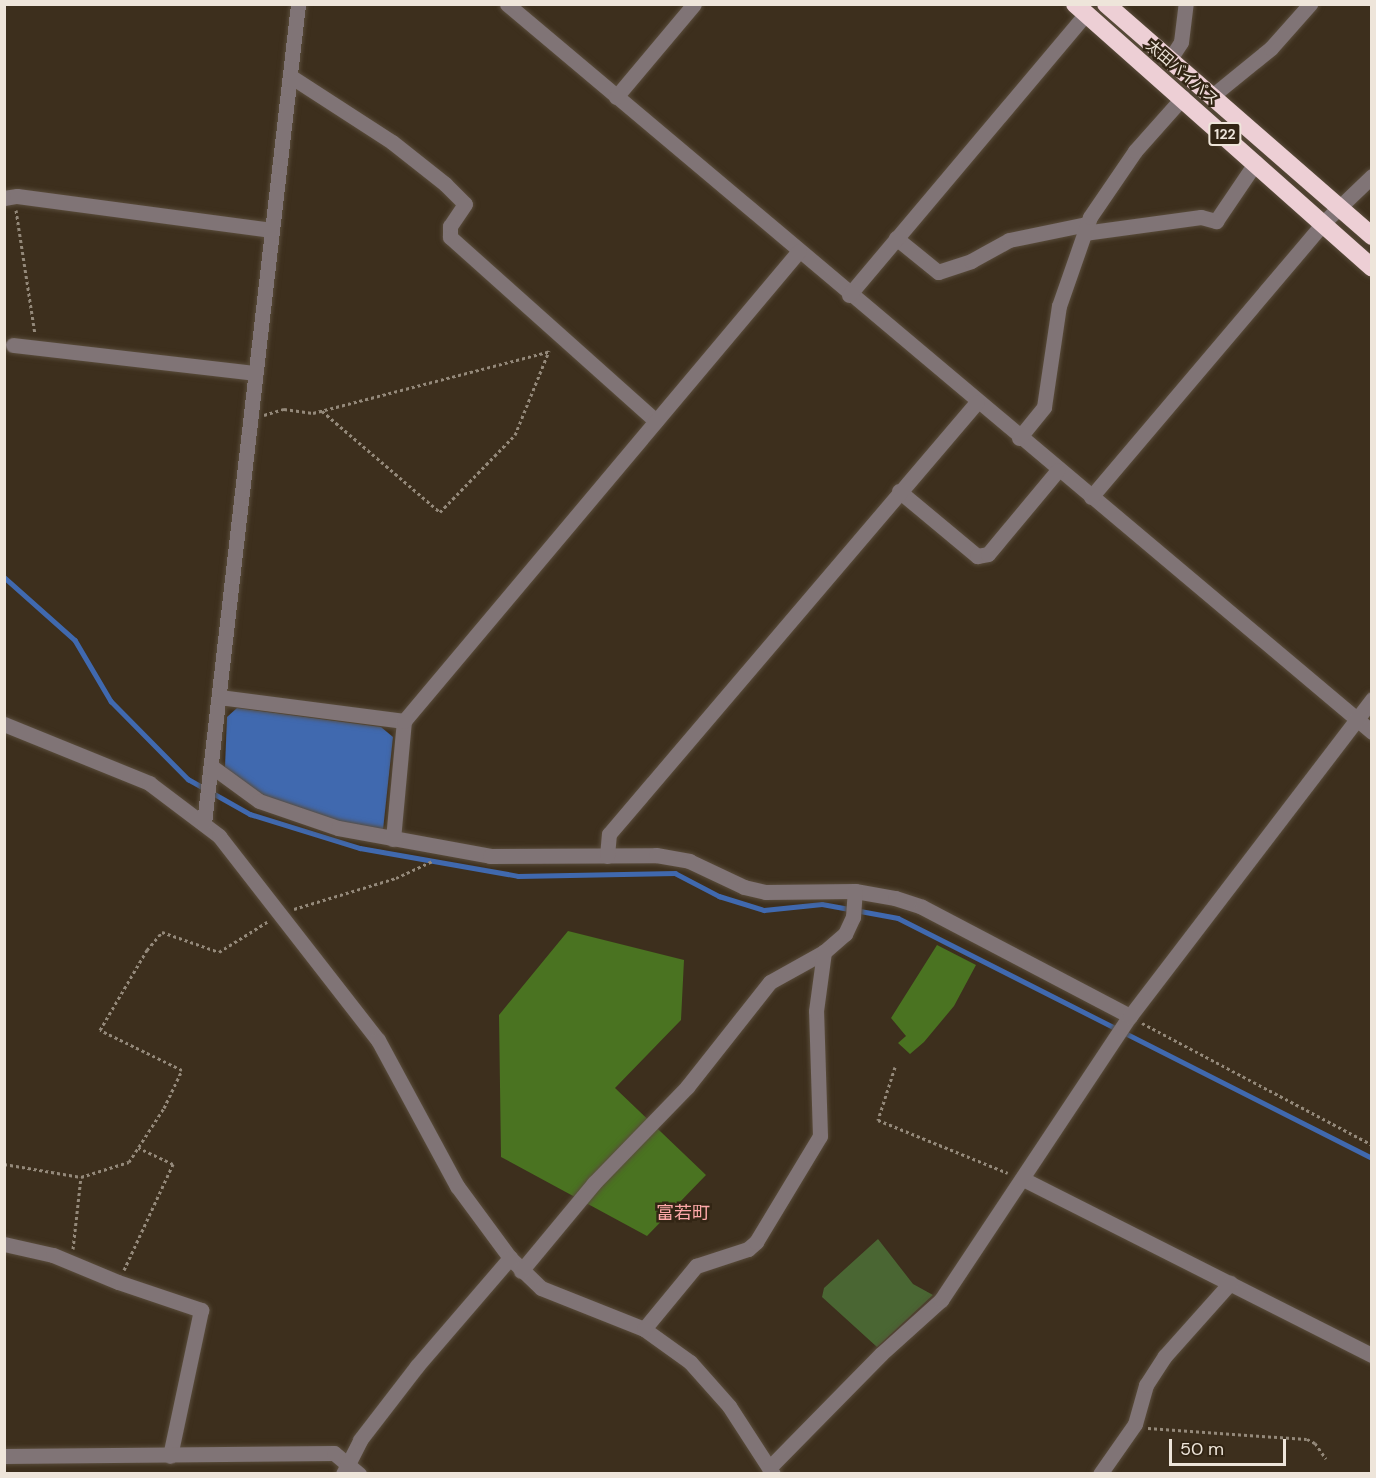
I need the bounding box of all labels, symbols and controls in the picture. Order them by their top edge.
street label: 太田バイパス [1142,37,1222,109]
road number: 122 [1207,123,1243,145]
district label: 富若町 [656,1202,710,1224]
scale bar [1172,1427,1289,1465]
text: 50 m [1180,1437,1224,1461]

